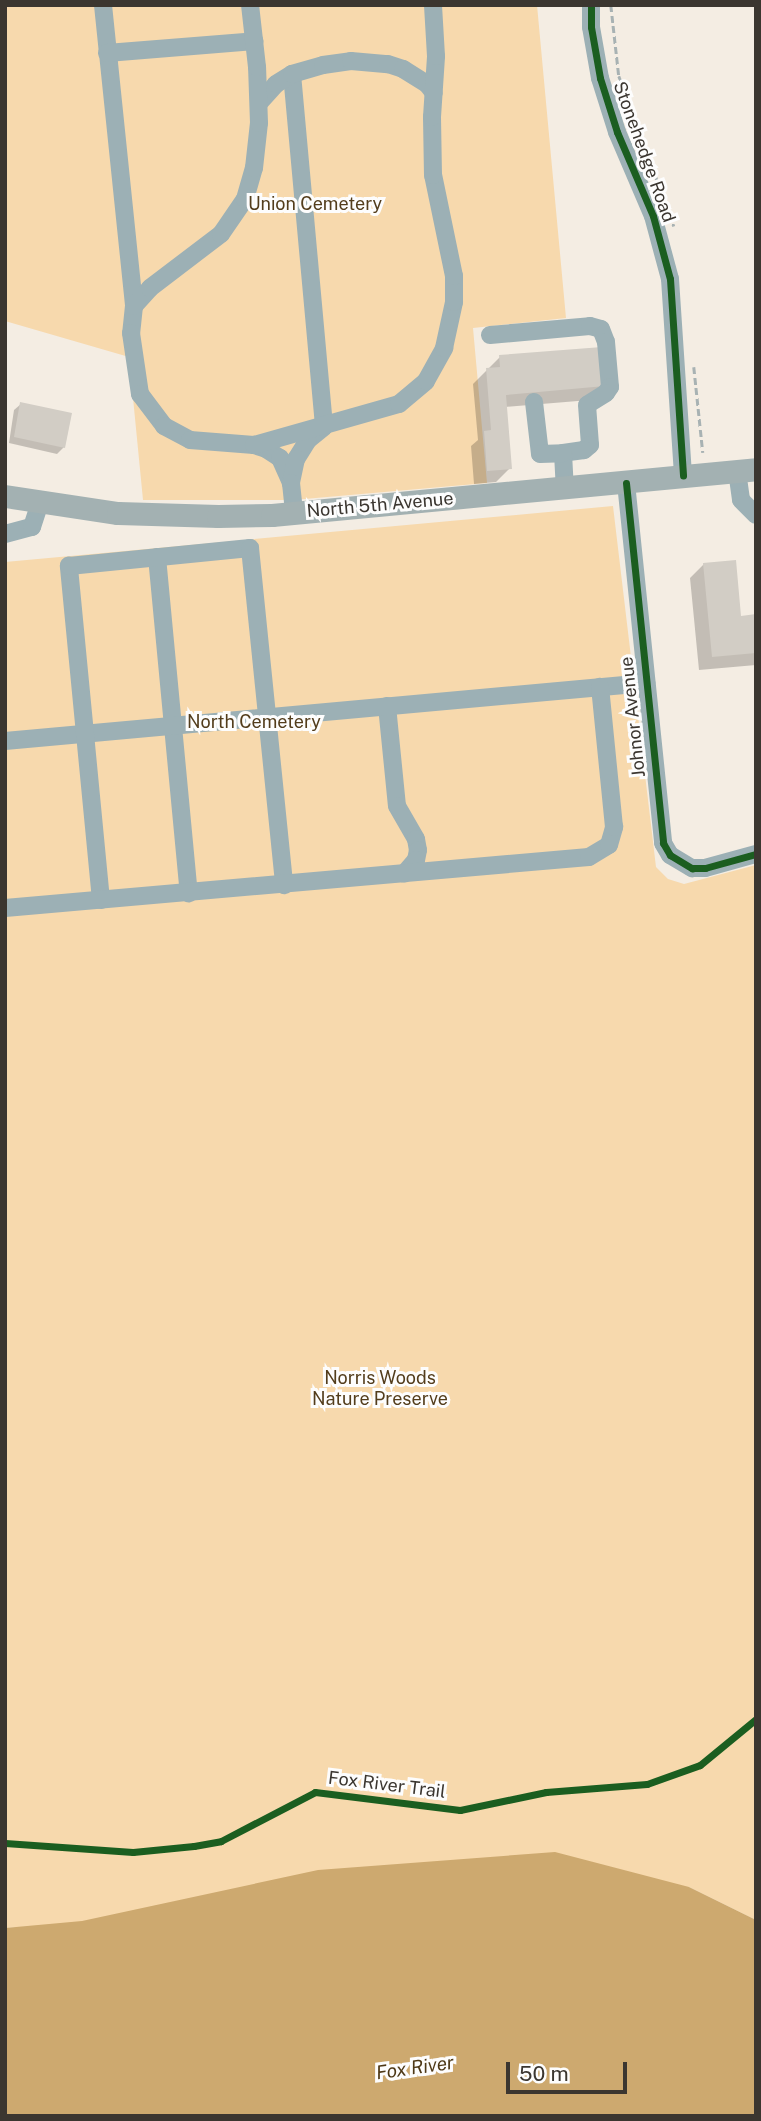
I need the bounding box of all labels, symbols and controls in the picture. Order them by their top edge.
street label: Stonehedge Road [608,78,680,226]
park label: Union Cemetery [248,193,382,215]
street label: North 5th Avenue [306,488,454,522]
street label: Johnor Avenue [616,656,650,778]
park label: North Cemetery [187,711,321,733]
park label: Norris Woods Nature Preserve [312,1368,448,1410]
street label: Fox River Trail [327,1767,447,1803]
scale bar [509,2048,630,2092]
water label: Fox River [375,2051,455,2085]
text: 50 m [519,2061,569,2086]

